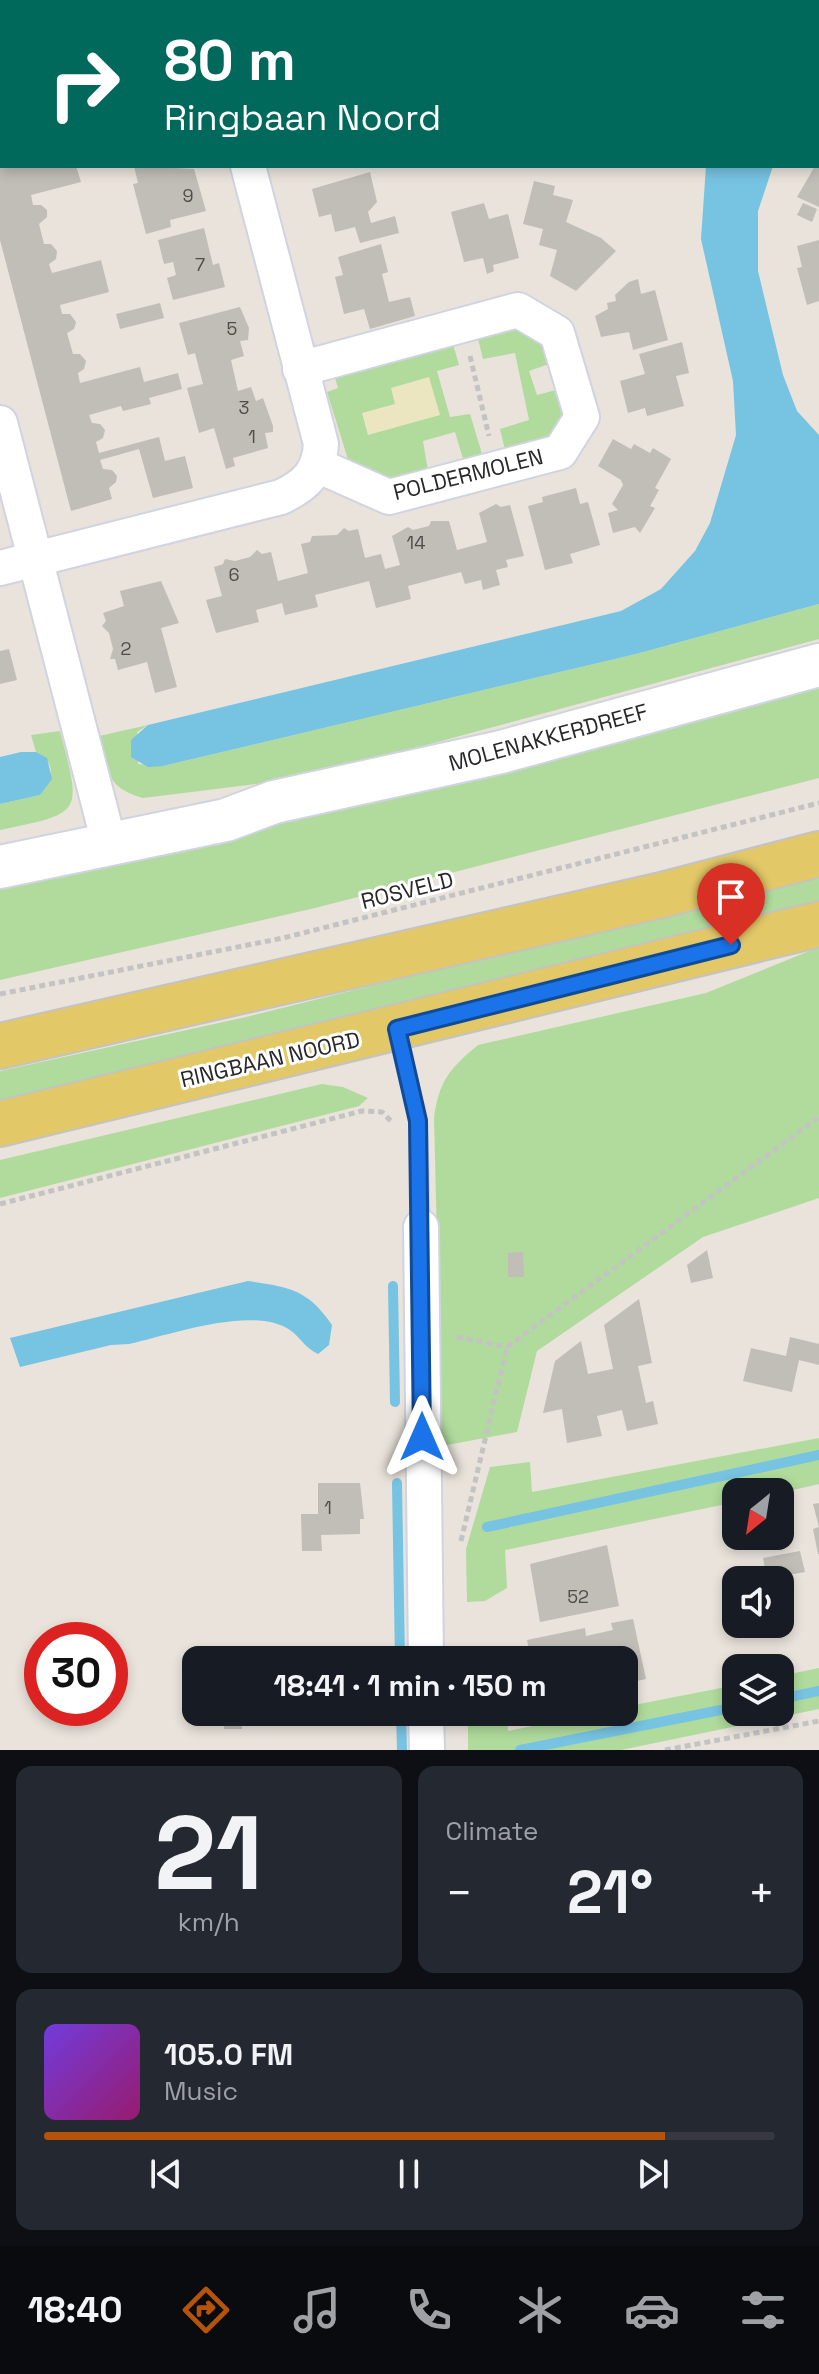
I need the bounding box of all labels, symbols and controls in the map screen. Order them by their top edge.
text: 80 m [164,25,296,96]
icon: right [32,32,136,136]
text: Ringbaan Noord [164,95,441,141]
house number: 9 [182,184,194,207]
house number: 7 [195,253,205,276]
house number: 5 [227,317,237,340]
house number: 3 [239,396,249,419]
house number: 1 [248,425,256,448]
street label: POLDERMOLEN [390,442,546,506]
house number: 14 [407,531,425,554]
house number: 6 [228,563,240,586]
house number: 2 [121,637,131,660]
street label: MOLENAKKERDREEF [445,697,651,777]
pin [697,863,765,945]
street label: ROSVELD [358,865,456,915]
icon: arrive [709,875,753,919]
street label: RINGBAAN NOORD [178,1025,362,1093]
position arrow [380,1395,464,1479]
north arrow [722,1478,794,1550]
map controls [722,1478,794,1726]
house number: 1 [324,1496,332,1519]
button: sound [722,1566,794,1638]
house number: 52 [567,1585,589,1608]
speed limit sign: 30 [24,1622,128,1726]
button: layers [722,1654,794,1726]
text: 18:41 · 1 min · 150 m [273,1666,547,1705]
text: 21 [154,1787,263,1919]
text: Climate [446,1814,538,1848]
text: 21° [567,1854,653,1931]
text: − [446,1865,473,1921]
text: + [748,1865,775,1921]
text: km/h [178,1905,240,1939]
text: 105.0 FM [164,2035,293,2074]
text: Music [164,2074,238,2108]
icon: previous [144,2152,188,2196]
icon: pause [387,2152,431,2196]
icon: next [631,2152,675,2196]
icon: directions [178,2282,234,2338]
icon: music [289,2282,345,2338]
icon: phone [401,2282,457,2338]
icon: climate [512,2282,568,2338]
icon: car [624,2282,680,2338]
icon: filters [735,2282,791,2338]
text: 18:40 [28,2287,123,2333]

